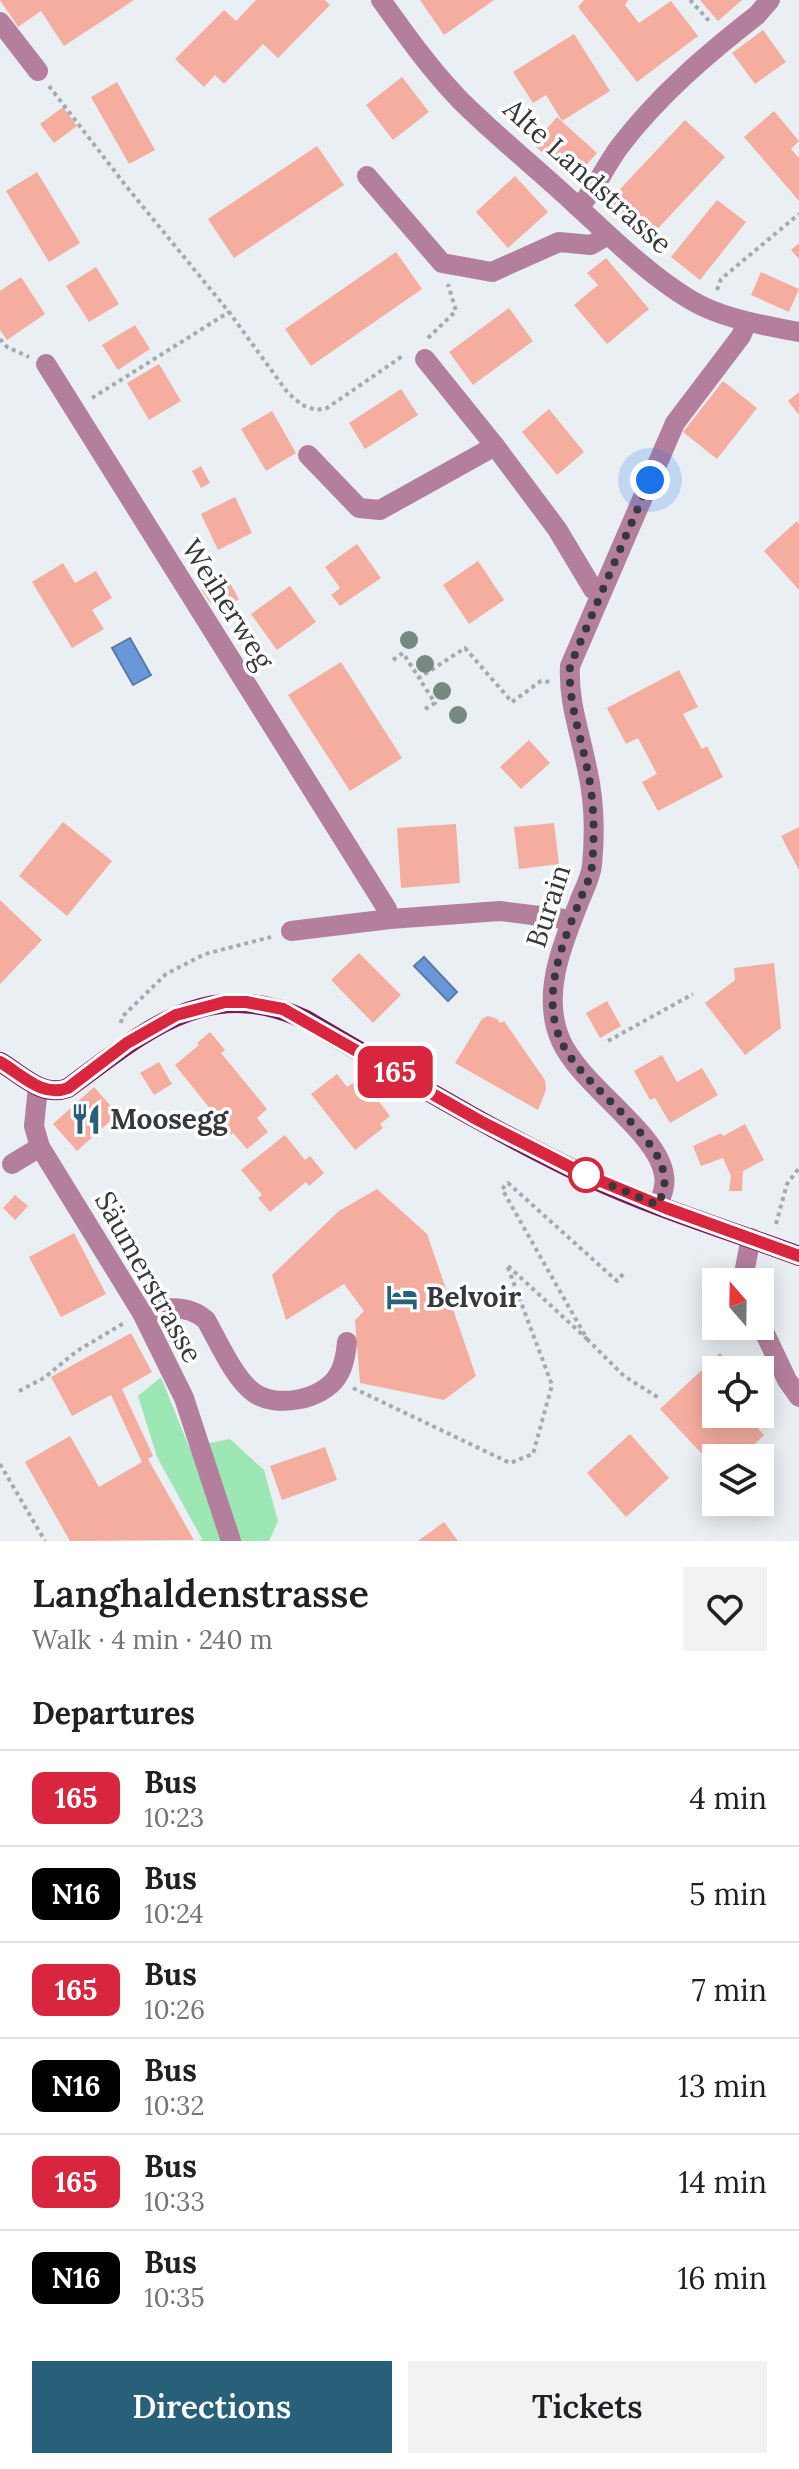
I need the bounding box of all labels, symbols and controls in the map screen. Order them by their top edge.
street label: Alte Landstrasse [495,90,680,261]
your location [630,460,670,500]
street label: Weiherweg [174,532,282,676]
street label: Burain [518,860,578,952]
line badge: 165 [349,1046,441,1098]
text: 165 [374,1054,416,1090]
place label: Moosegg [110,1101,229,1137]
restaurant icon: Moosegg [69,1102,103,1136]
unlabelled marker [569,1158,603,1192]
street label: Säumerstrasse [87,1185,211,1369]
north arrow [702,1268,774,1340]
map controls [702,1268,774,1516]
place label: Belvoir [426,1279,522,1315]
hotel icon: Belvoir [385,1280,419,1314]
button: locate [702,1356,774,1428]
button: layers [702,1444,774,1516]
button: heart [683,1567,767,1651]
text: Langhaldenstrasse [32,1569,369,1617]
text: Walk · 4 min · 240 m [32,1623,273,1656]
text: Departures [32,1694,195,1732]
text: Bus [144,1763,197,1801]
text: 4 min [689,1779,767,1817]
text: 165 [55,1780,97,1816]
text: 10:23 [144,1801,204,1834]
text: Bus [144,1859,197,1897]
text: 5 min [689,1875,767,1913]
text: N16 [51,1876,101,1912]
text: 10:24 [144,1897,204,1930]
text: Bus [144,1955,197,1993]
text: 7 min [692,1971,767,2009]
text: 165 [55,1972,97,2008]
text: 10:26 [144,1993,205,2026]
text: Bus [144,2051,197,2089]
text: 13 min [678,2067,767,2105]
text: N16 [51,2068,101,2104]
text: 10:32 [144,2089,205,2122]
text: Bus [144,2147,197,2185]
text: 14 min [678,2163,767,2201]
text: 165 [55,2164,97,2200]
text: 10:33 [144,2185,205,2218]
text: Bus [144,2243,197,2281]
text: 16 min [677,2259,767,2297]
text: N16 [51,2260,101,2296]
text: 10:35 [144,2281,205,2314]
button: Directions [32,2361,392,2453]
button: Tickets [408,2361,767,2453]

